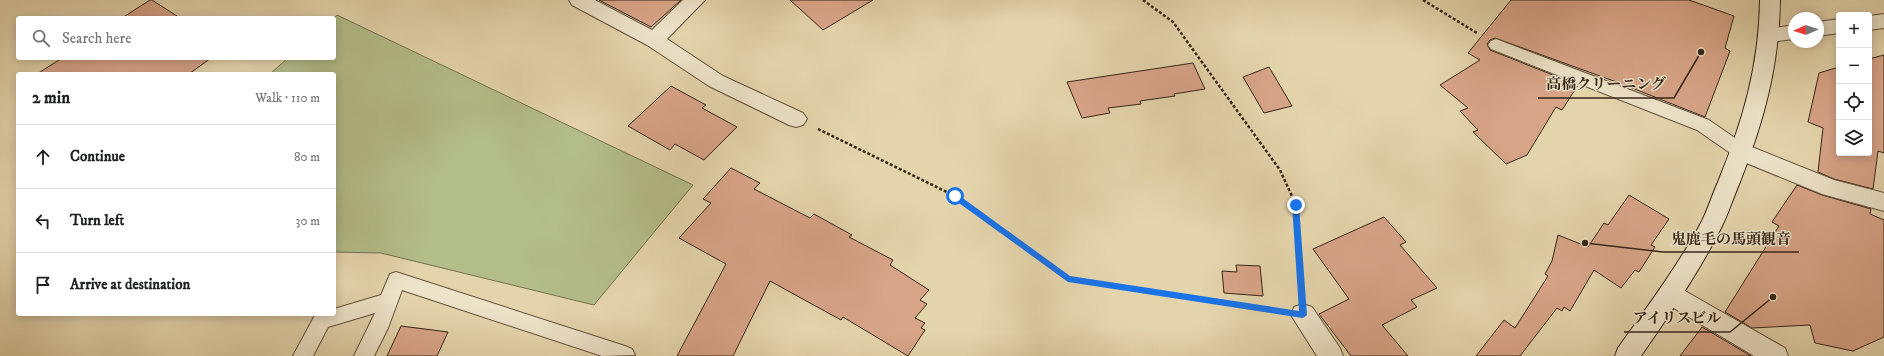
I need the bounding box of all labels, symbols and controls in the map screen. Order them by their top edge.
north arrow [1788,12,1824,48]
map controls [1836,12,1872,156]
button: + [1836,12,1872,48]
search box [16,16,336,60]
icon: search [30,27,52,49]
text: Search here [62,29,131,48]
button: − [1836,48,1872,84]
callout: 高橋クリーニング [1538,71,1674,98]
text: 高橋クリーニング [1546,75,1666,94]
button: locate [1836,84,1872,120]
text: 2 min [32,87,70,109]
text: Walk · 110 m [255,90,320,106]
button: layers [1836,120,1872,156]
icon: ahead [32,146,54,168]
text: Continue [70,147,125,166]
text: 80 m [294,149,320,165]
route start [946,187,964,205]
route end [1287,196,1305,214]
icon: left [32,210,54,232]
text: Turn left [70,211,124,230]
text: 30 m [296,213,320,229]
callout: 鬼鹿毛の馬頭観音 [1663,225,1799,252]
text: 鬼鹿毛の馬頭観音 [1671,230,1791,249]
icon: arrive [32,274,54,296]
text: Arrive at destination [70,275,190,294]
callout: アイリスビル [1624,305,1730,332]
text: アイリスビル [1633,309,1721,328]

